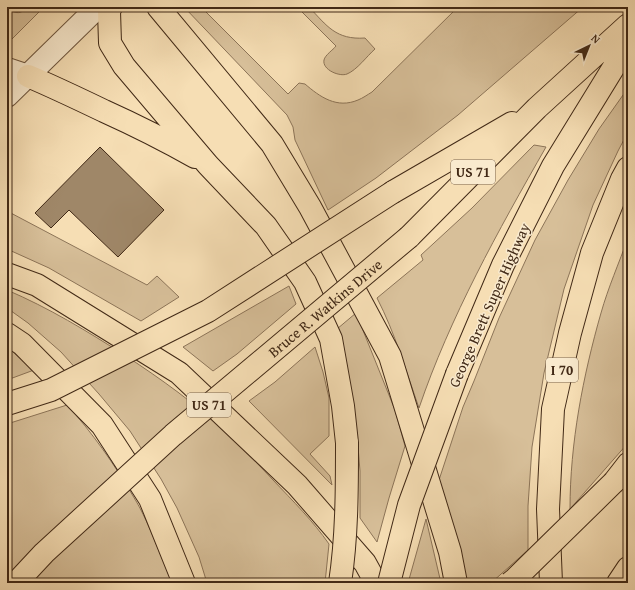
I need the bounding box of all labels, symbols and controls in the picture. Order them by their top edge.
north arrow [569,26,609,66]
text: N [588,30,604,47]
road number: US 71 [451,160,495,184]
street label: George Brett Super Highway [443,219,535,391]
street label: Bruce R. Watkins Drive [263,254,386,362]
road number: I 70 [546,358,578,382]
road number: US 71 [187,393,231,417]

